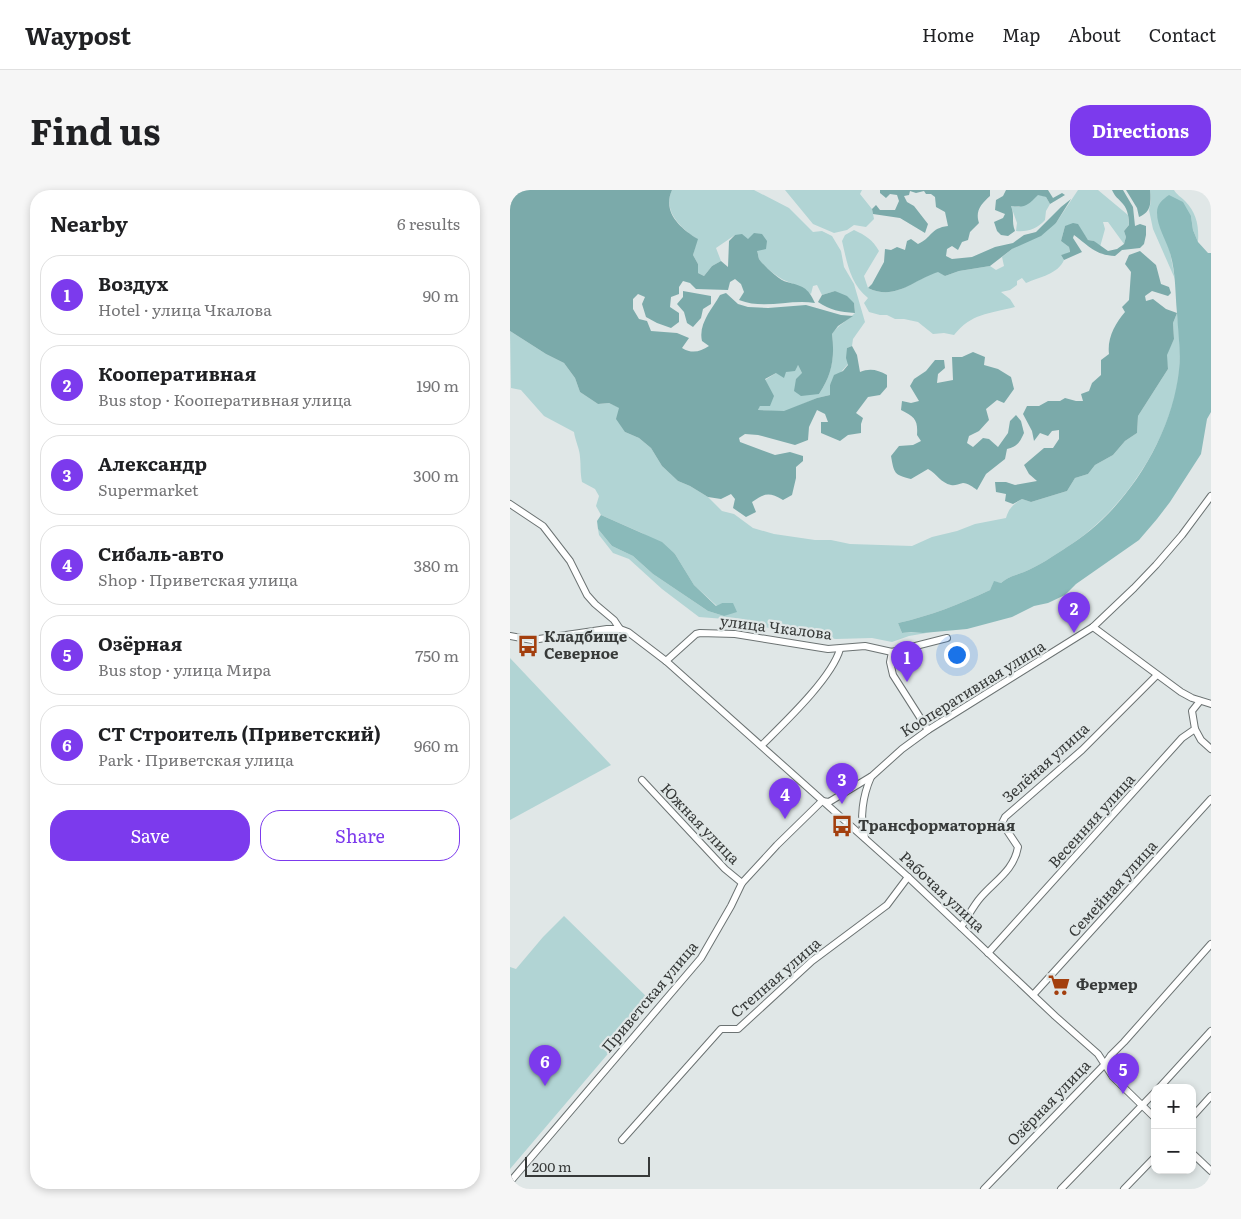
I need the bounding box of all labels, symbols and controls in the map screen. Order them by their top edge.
text: Waypost [25,17,131,52]
text: Home [922,21,974,48]
text: Map [1002,21,1040,48]
text: About [1068,21,1121,48]
text: Contact [1149,21,1216,48]
text: Find us [30,104,160,156]
button: Directions [1070,105,1211,156]
text: Nearby [50,207,128,238]
text: 6 results [397,211,460,235]
text: Воздух [98,269,168,297]
text: 1 [64,283,70,307]
text: 90 m [423,283,459,307]
text: Hotel · улица Чкалова [98,297,272,321]
text: Кооперативная [98,359,256,387]
text: 2 [63,373,71,397]
text: 190 m [416,373,459,397]
text: Bus stop · Кооперативная улица [98,387,352,411]
text: Александр [98,449,207,477]
text: 3 [63,463,71,487]
text: 300 m [413,463,459,487]
text: Supermarket [98,477,198,501]
text: Сибаль-авто [98,539,224,567]
text: 4 [62,553,72,577]
text: 380 m [414,553,459,577]
text: Shop · Приветская улица [98,567,298,591]
pin: 2 [1058,592,1090,633]
street label: улица Чкалова [719,608,834,645]
place label: Кладбище Северное [544,624,628,664]
text: Озёрная [98,629,182,657]
bus stop icon: Кладбище Северное [515,633,541,659]
street label: Кооперативная улица [895,633,1050,742]
pin: 1 [891,641,923,682]
your location [944,642,970,668]
text: 5 [63,643,71,667]
text: 750 m [415,643,459,667]
text: Bus stop · улица Мира [98,657,271,681]
street label: Зелёная улица [996,716,1094,807]
text: СТ Строитель (Приветский) [98,719,381,747]
text: 6 [62,733,72,757]
text: 960 m [414,733,459,757]
text: Park · Приветская улица [98,747,294,771]
pin: 3 [826,763,858,804]
street label: Весенняя улица [1042,767,1140,872]
street label: Южная улица [656,777,747,870]
pin: 4 [769,778,801,819]
button: Save [50,810,250,861]
button: Share [260,810,460,861]
bus stop icon: Трансформаторная [829,813,855,839]
place label: Трансформаторная [858,813,1016,836]
street label: Семейная улица [1062,834,1162,942]
street label: Рабочая улица [895,845,992,937]
street label: Степная улица [725,931,826,1023]
street label: Приветская улица [595,934,703,1057]
supermarket icon: Фермер [1046,972,1072,998]
place label: Фермер [1076,972,1138,995]
pin: 6 [529,1045,561,1086]
street label: Озёрная улица [1001,1053,1096,1150]
pin: 5 [1107,1053,1139,1094]
map controls [1151,1084,1196,1174]
button: + [1151,1084,1196,1129]
button: − [1151,1129,1196,1174]
scale bar [525,1154,650,1177]
text: 200 m [532,1156,572,1176]

